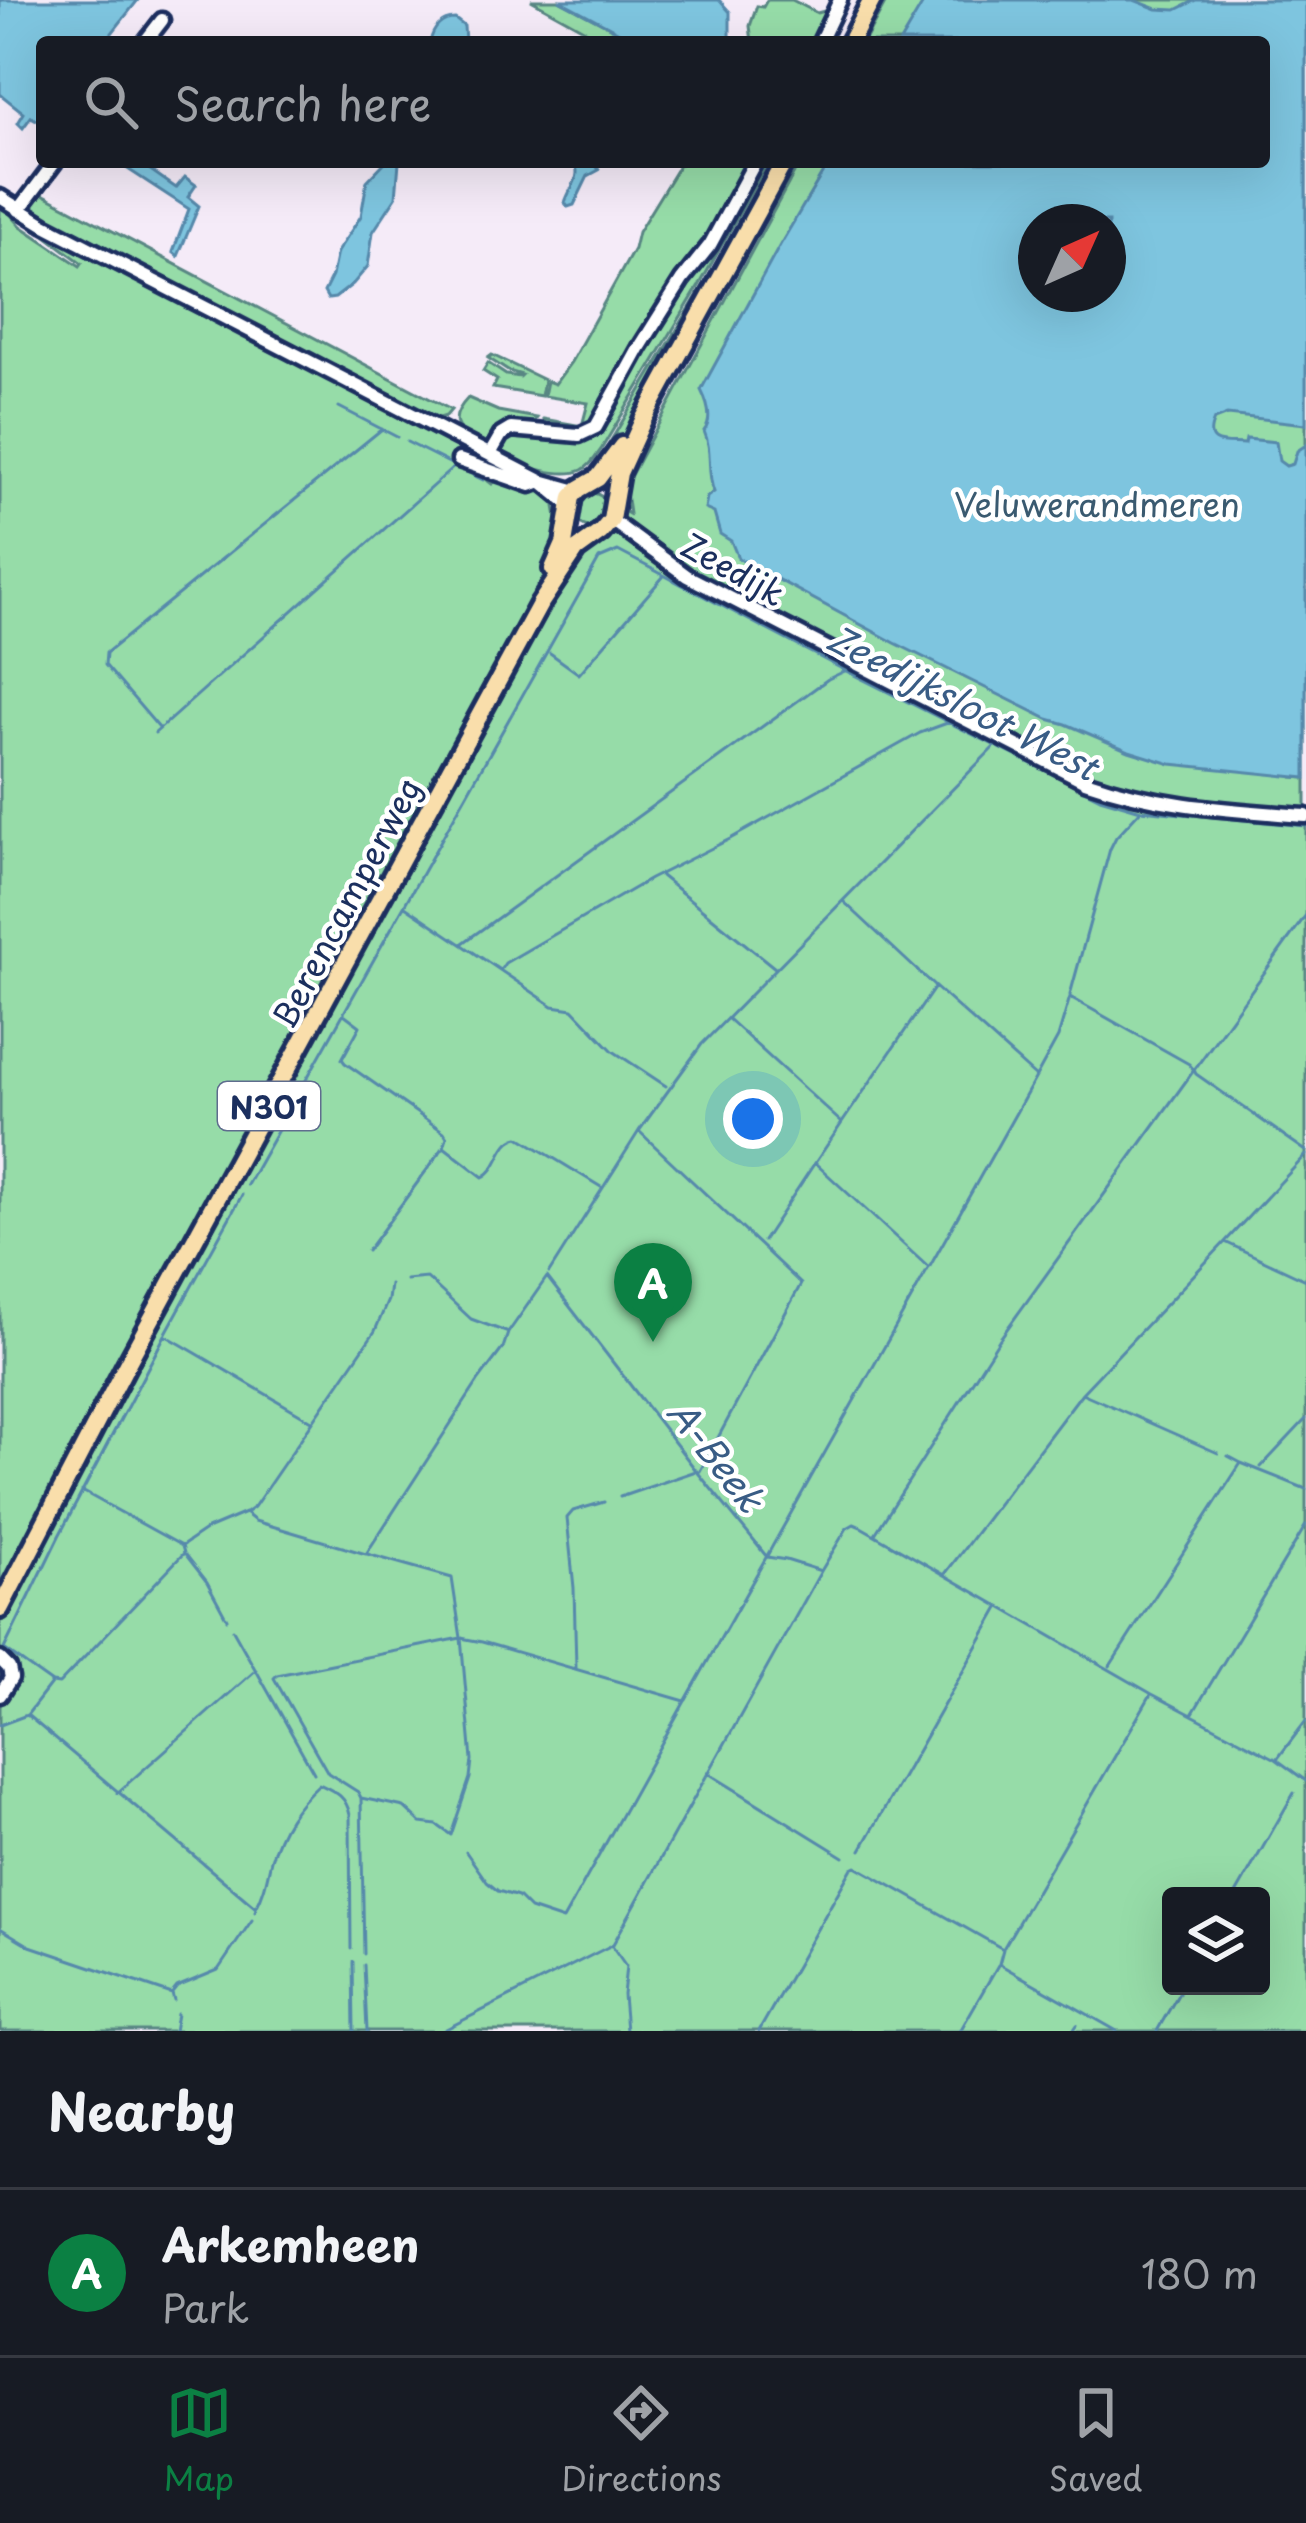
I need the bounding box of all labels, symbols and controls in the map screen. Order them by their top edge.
search box [36,36,1270,168]
text: Search here [174,68,431,136]
icon: search [78,69,144,135]
north arrow [1018,204,1126,312]
park label: Veluwerandmeren [954,478,1240,528]
street label: Zeedijk [673,519,795,617]
water label: Zeedijksloot West [819,610,1110,794]
street label: Berencamperweg [258,768,432,1036]
road number: N301 [218,1082,320,1130]
your location [723,1089,783,1149]
pin: A [614,1243,692,1342]
water label: A-Beek [656,1388,779,1524]
map controls [1162,1887,1270,1995]
button: layers [1162,1887,1270,1995]
text: Nearby [48,2071,235,2148]
text: Arkemheen [162,2209,419,2277]
text: A [72,2243,102,2302]
text: 180 m [1141,2243,1258,2302]
text: Park [162,2277,249,2336]
tab: Map [164,2380,234,2502]
tab: Directions [561,2380,722,2502]
tab: Saved [1049,2380,1142,2502]

